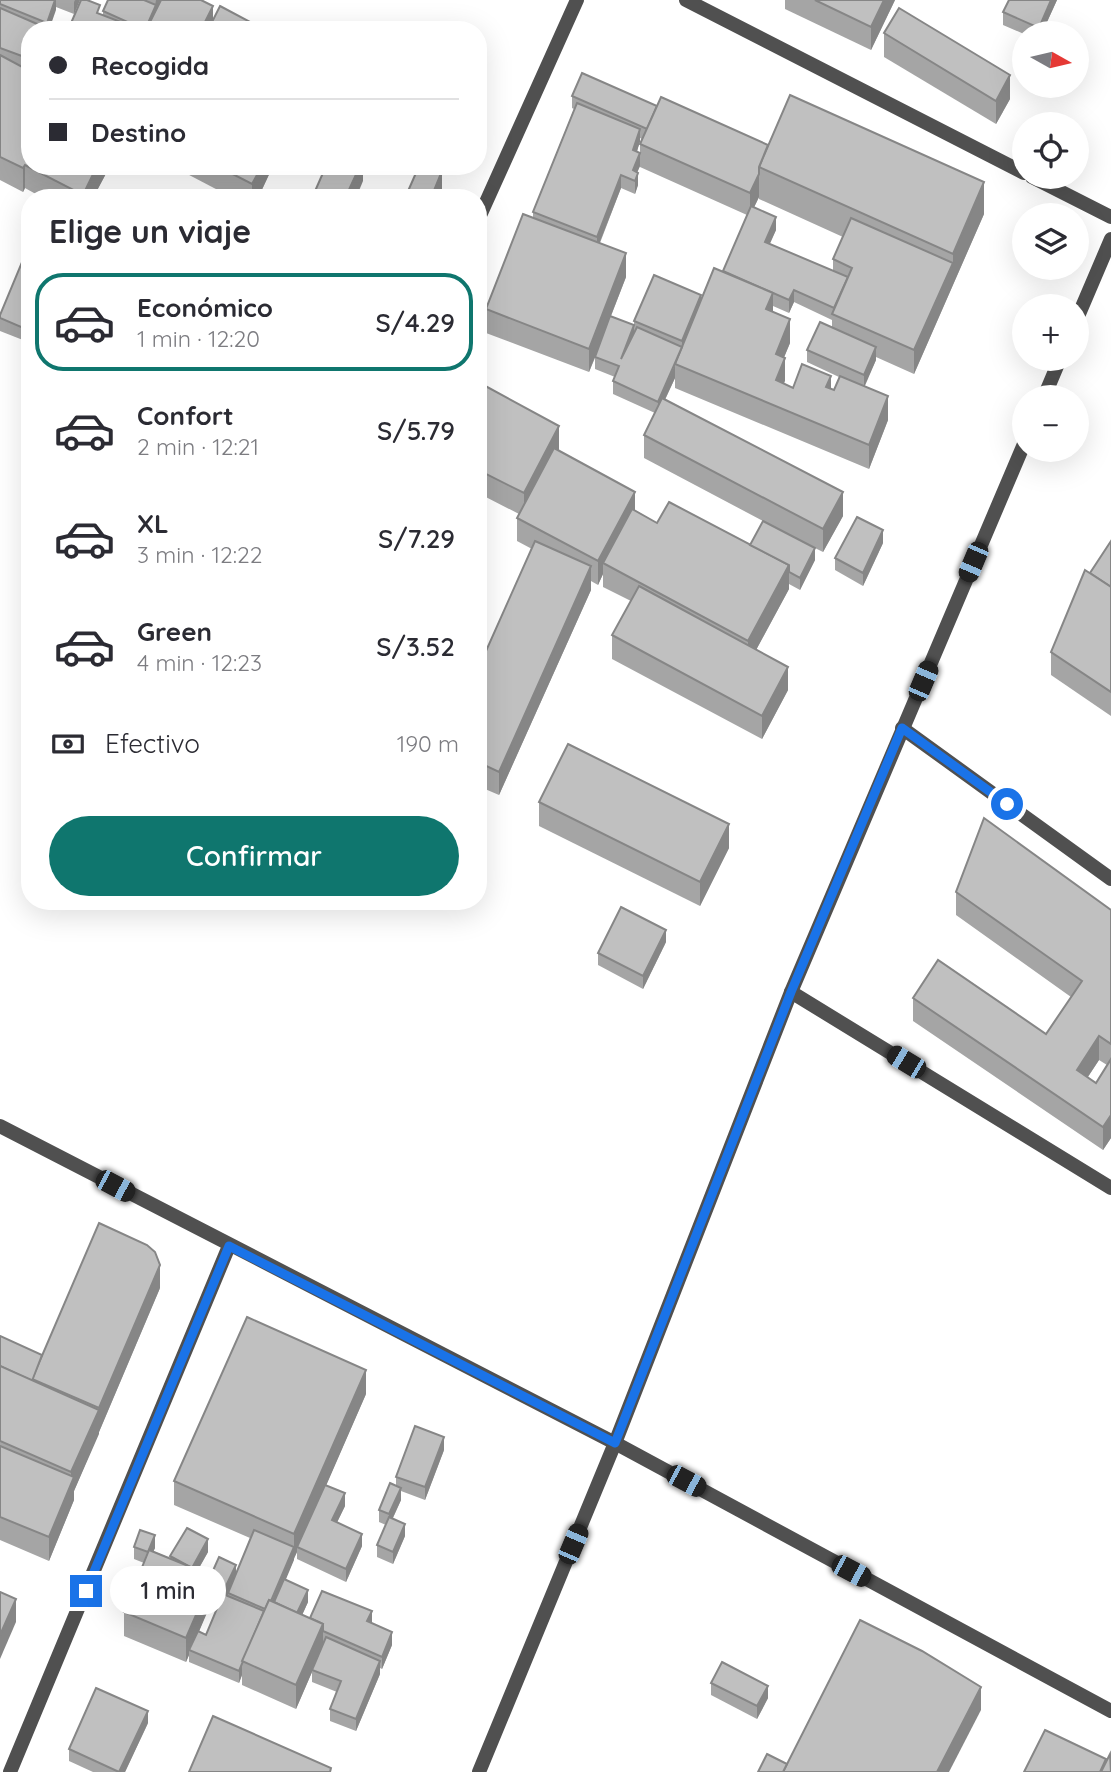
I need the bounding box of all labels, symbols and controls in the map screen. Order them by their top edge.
north arrow [1012,21,1088,98]
map controls [1012,21,1089,462]
text: Recogida [91,49,209,82]
button: locate [1012,112,1089,189]
text: Destino [91,116,186,149]
button: layers [1012,203,1089,280]
text: Elige un viaje [49,211,251,251]
icon: car [53,291,116,354]
text: Económico [137,291,273,324]
button: + [1012,294,1089,371]
text: S/4.29 [375,306,455,339]
text: 1 min · 12:20 [137,324,260,353]
button: − [1012,385,1089,462]
icon: car [53,399,116,462]
text: Confort [137,399,234,432]
text: S/5.79 [377,414,455,447]
text: 2 min · 12:21 [137,432,259,461]
icon: car [53,507,116,570]
text: XL [137,507,169,540]
text: S/7.29 [378,522,455,555]
car [956,539,991,585]
text: 3 min · 12:22 [137,540,263,569]
icon: car [53,615,116,678]
text: Green [137,615,212,648]
text: S/3.52 [376,630,455,663]
text: 4 min · 12:23 [137,648,262,677]
car [906,658,941,704]
icon: cash [49,725,87,763]
text: Efectivo [105,727,200,760]
text: 190 m [397,729,459,758]
route start [991,788,1023,820]
button: Confirmar [49,816,459,896]
car [883,1042,930,1082]
car [92,1167,139,1205]
car [663,1462,710,1500]
car [556,1521,591,1567]
car [828,1552,875,1590]
callout: 1 min [110,1566,226,1616]
route end [70,1575,102,1607]
text: 1 min [140,1576,196,1605]

